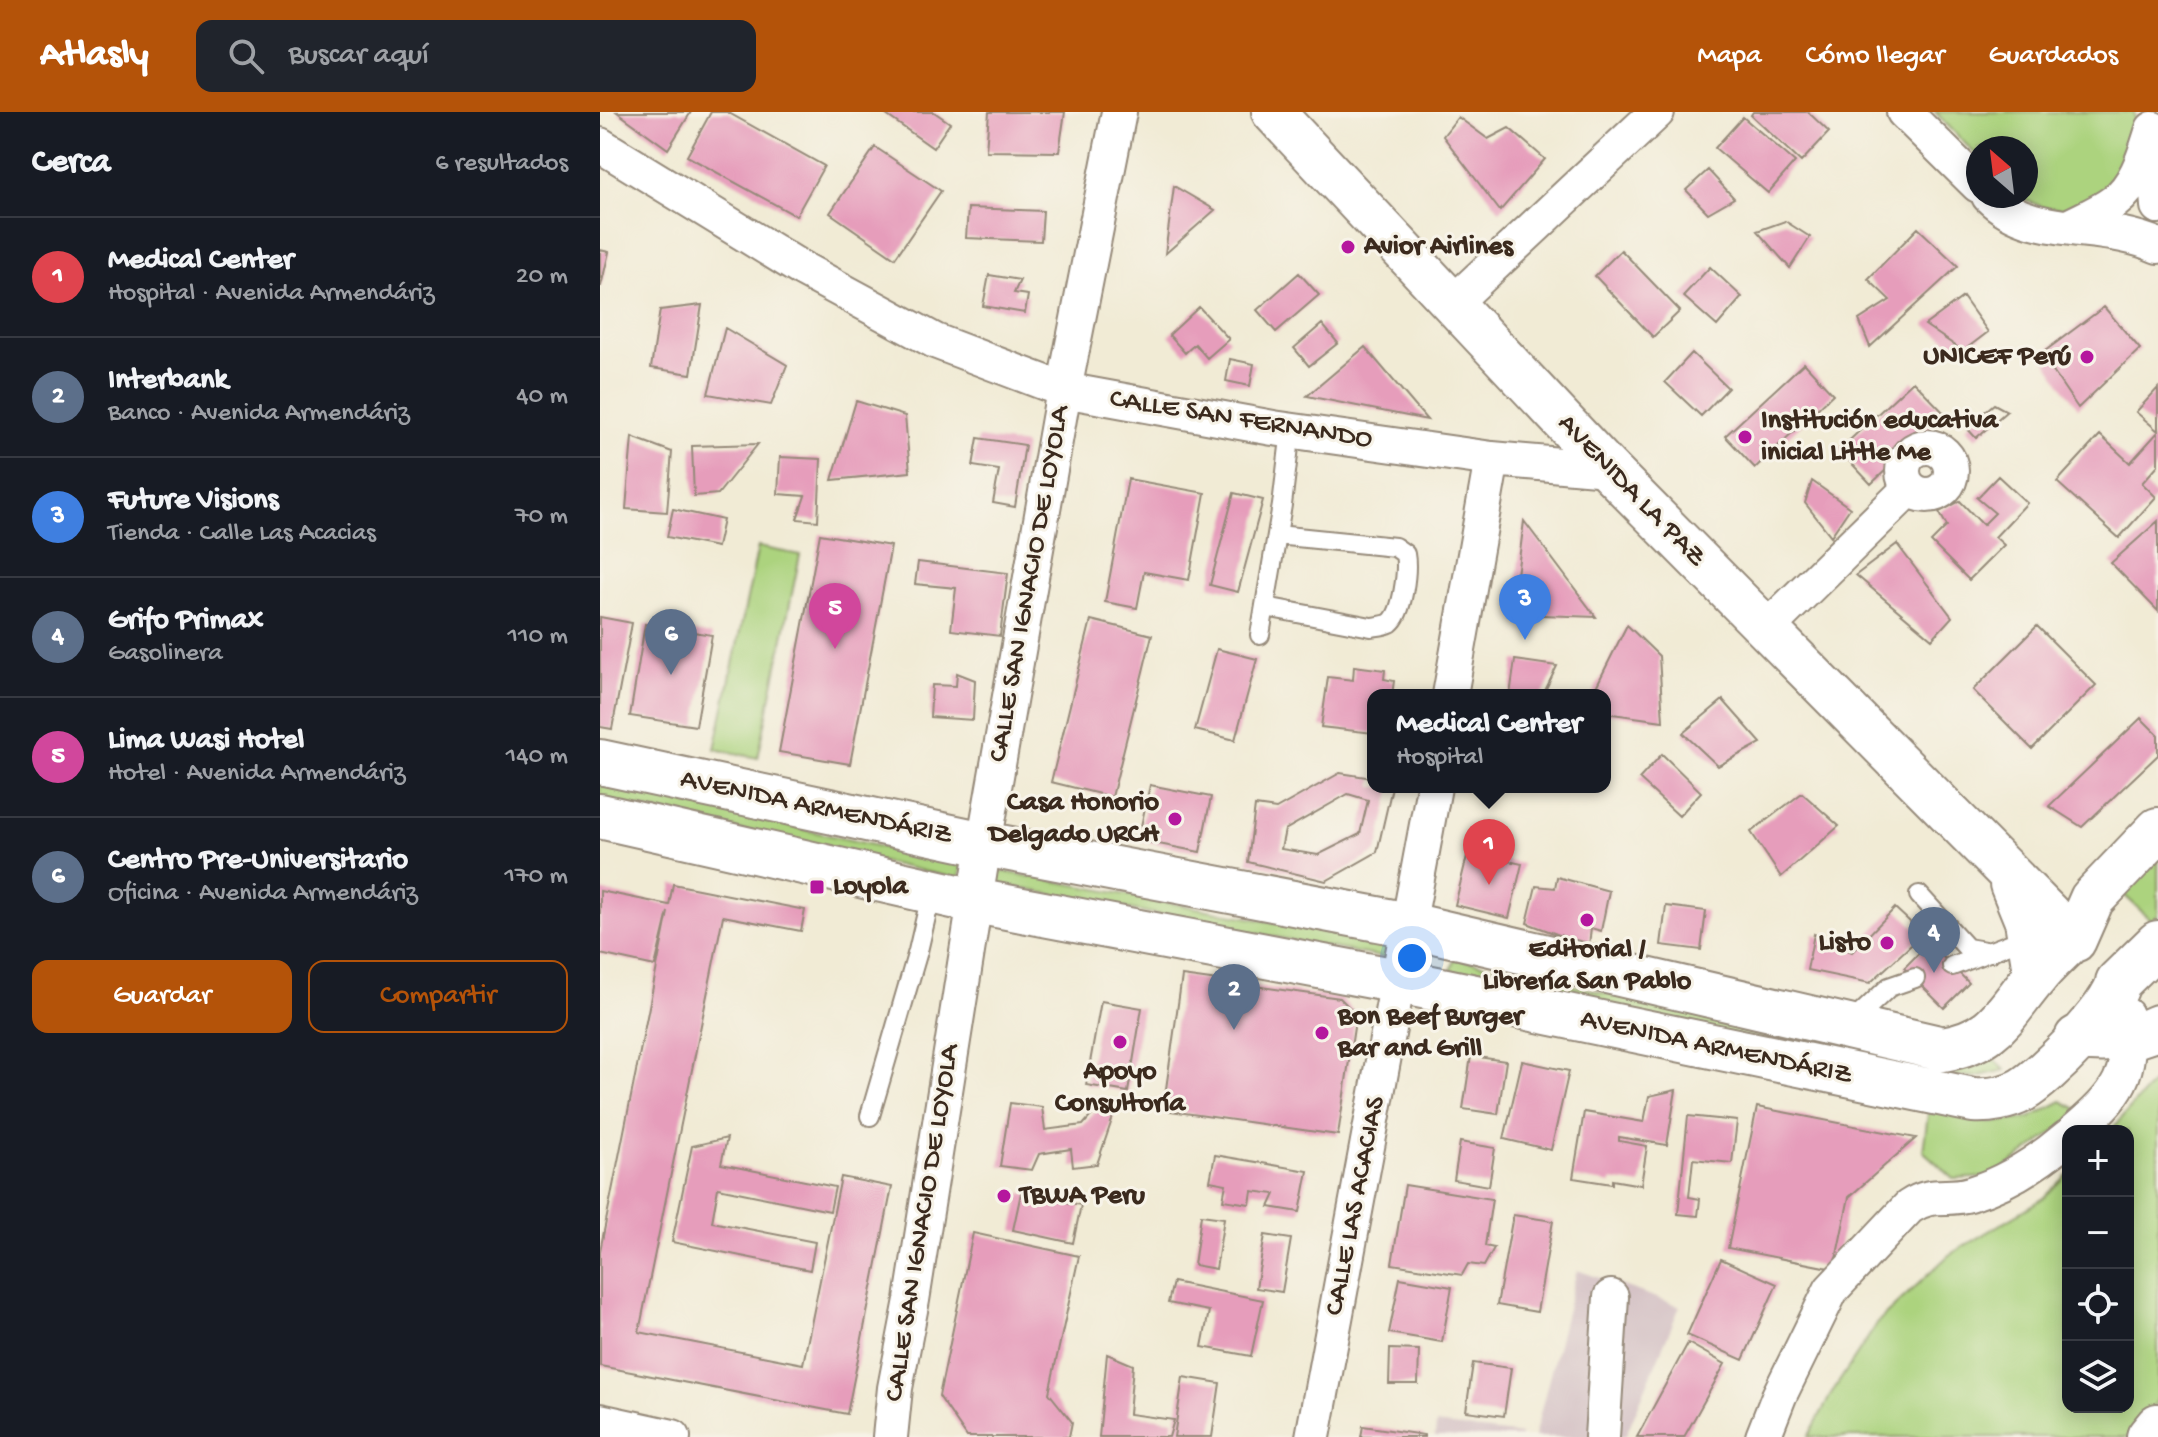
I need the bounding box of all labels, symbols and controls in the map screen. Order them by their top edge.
search box [196,20,756,92]
text: Atlasly [40,34,148,78]
icon: search [224,34,268,78]
text: Buscar aquí [288,39,429,74]
text: Mapa [1697,40,1762,73]
text: Cómo llegar [1806,40,1945,73]
text: Guardados [1989,40,2118,73]
north arrow [1966,136,2038,208]
text: Cerca [32,144,110,184]
text: 6 resultados [435,149,568,180]
place label: Avior Airlines [1363,231,1514,264]
marker: Avior Airlines [1339,238,1357,256]
text: Medical Center [108,244,293,279]
text: 1 [53,262,63,293]
text: 20 m [516,262,568,293]
text: Hospital · Avenida Armendáriz [108,279,434,310]
place label: UNICEF Perú [1923,341,2072,374]
marker: UNICEF Perú [2078,348,2096,366]
text: Interbank [108,364,228,399]
text: 2 [52,382,64,413]
text: 40 m [516,382,568,413]
street label: CALLE SAN FERNANDO [1107,383,1375,457]
text: Banco · Avenida Armendáriz [108,399,410,430]
street label: CALLE SAN IGNACIO DE LOYOLA [982,402,1078,765]
place label: Institución educativa inicial Little Me [1761,405,1999,470]
street label: AVENIDA LA PAZ [1550,408,1713,575]
marker: Institución educativa inicial Little Me [1736,428,1754,446]
text: Future Visions [108,484,279,519]
text: 3 [51,502,65,533]
text: 70 m [515,502,568,533]
text: Tienda · Calle Las Acacias [108,519,376,550]
pin: 3 [1499,574,1551,640]
pin: 5 [809,583,861,649]
text: Grifo Primax [108,604,263,639]
pin: 6 [645,609,697,675]
text: 4 [52,622,64,653]
text: 110 m [508,622,568,653]
text: Gasolinera [108,639,223,670]
popup [1367,689,1611,793]
text: Medical Center [1396,708,1582,743]
text: Lima Wasi Hotel [108,724,304,759]
text: 5 [51,742,65,773]
text: 140 m [506,742,568,773]
text: Hospital [1396,743,1483,774]
text: Hotel · Avenida Armendáriz [108,759,405,790]
street label: AVENIDA ARMENDÁRIZ [677,763,956,853]
place label: Casa Honorio Delgado URCH [986,787,1160,852]
marker: Casa Honorio Delgado URCH [1166,810,1184,828]
pin: 1 [1463,819,1515,885]
text: Centro Pre-Universitario [108,844,408,879]
text: 6 [51,862,65,893]
text: 170 m [505,862,568,893]
place label: Loyola [833,871,909,904]
marker: Loyola [808,878,826,896]
text: Oficina · Avenida Armendáriz [108,879,418,910]
pin: 4 [1908,907,1960,973]
marker: Editorial / Librería San Pablo [1578,911,1596,929]
place label: Listo [1818,927,1871,960]
place label: Editorial / Librería San Pablo [1483,934,1692,999]
marker: Listo [1878,934,1896,952]
your location [1392,938,1432,978]
button: Guardar [32,960,292,1033]
button: Compartir [308,960,568,1033]
pin: 2 [1208,964,1260,1030]
place label: Bon Beef Burger Bar and Grill [1337,1001,1526,1066]
street label: AVENIDA ARMENDÁRIZ [1577,1003,1856,1093]
marker: Bon Beef Burger Bar and Grill [1313,1024,1331,1042]
marker: Apoyo Consultoría [1111,1033,1129,1051]
street label: CALLE SAN IGNACIO DE LOYOLA [878,1041,968,1404]
place label: Apoyo Consultoría [1055,1056,1187,1121]
street label: CALLE LAS ACACIAS [1319,1094,1393,1318]
map controls [2062,1125,2134,1413]
button: + [2062,1125,2134,1197]
place label: TBWA Peru [1018,1180,1146,1213]
marker: TBWA Peru [995,1187,1013,1205]
button: − [2062,1197,2134,1269]
button: locate [2062,1269,2134,1341]
button: layers [2062,1341,2134,1413]

